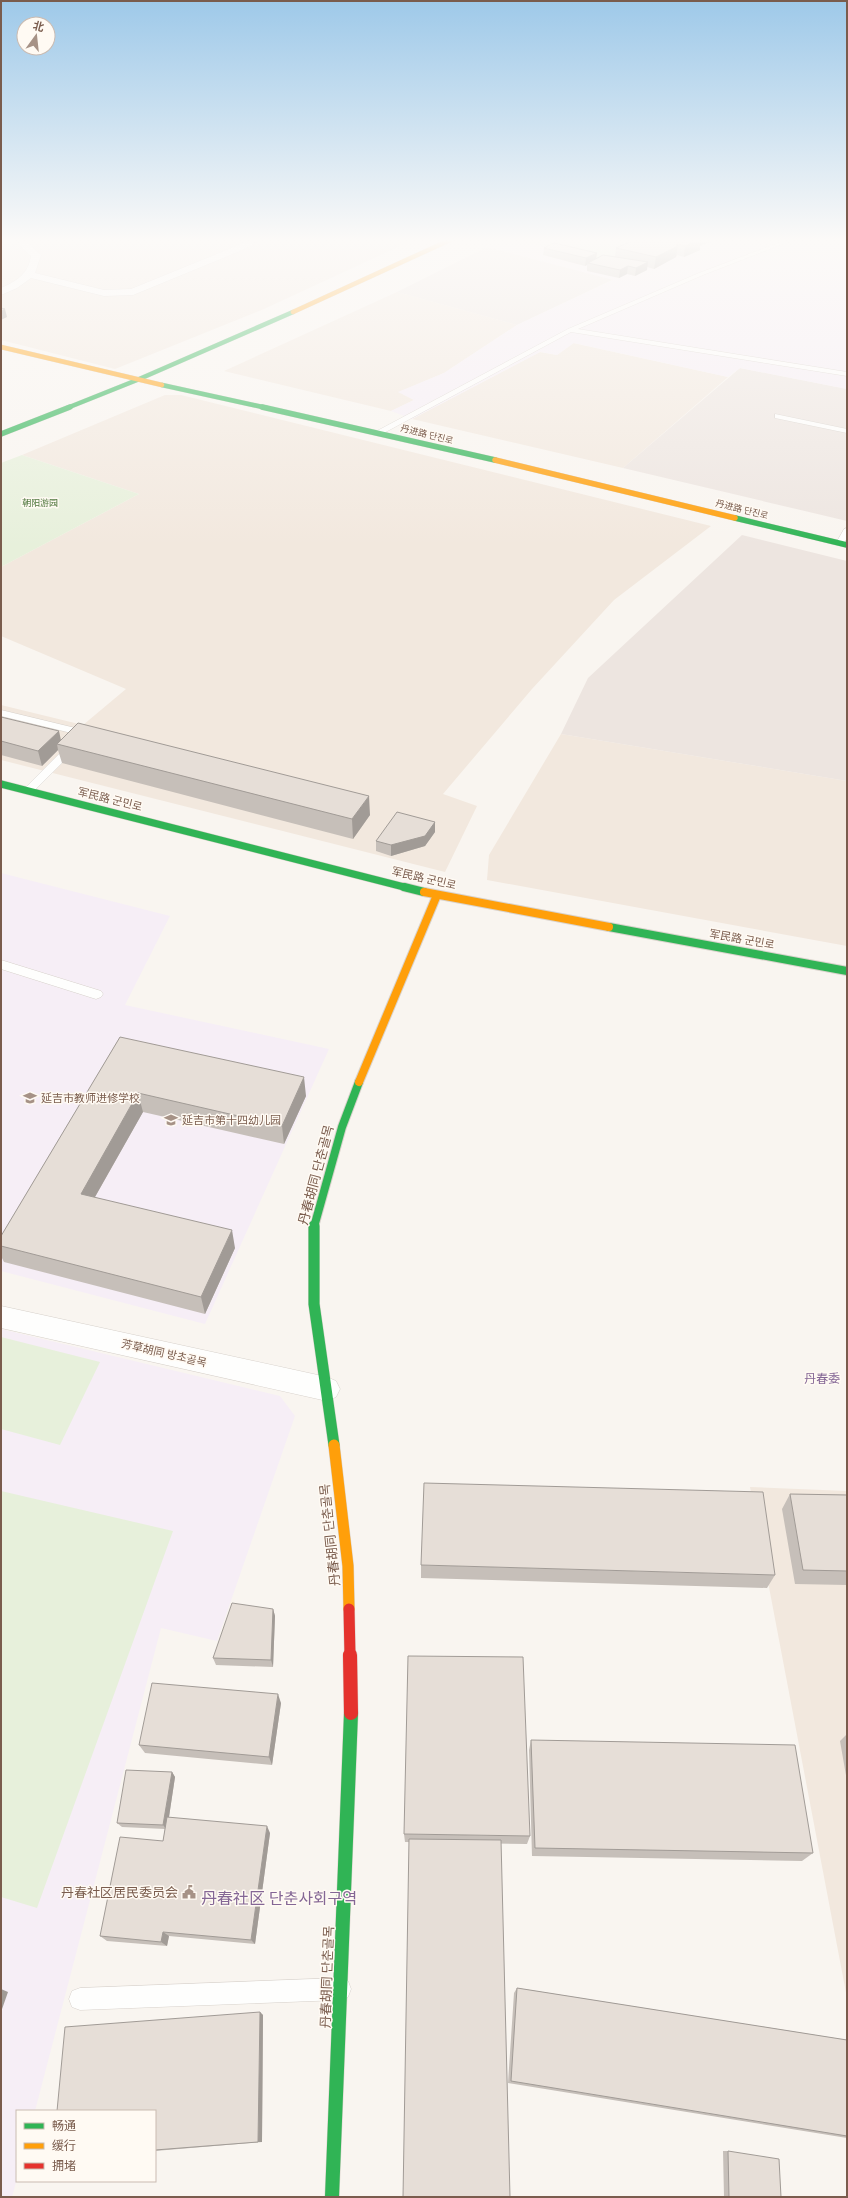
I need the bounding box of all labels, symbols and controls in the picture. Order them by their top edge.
north arrow [16,16,56,56]
text: 北 [31,18,46,35]
street label: 丹进路 단진로 [399,422,455,446]
park label: 朝阳游园 [22,497,58,508]
street label: 丹进路 단진로 [714,497,770,521]
street label: 军民路 군민로 [76,784,144,814]
street label: 军民路 군민로 [390,864,458,892]
street label: 军民路 군민로 [708,926,776,952]
school or university icon: 延吉市教师进修学校 [22,1090,38,1106]
place label: 延吉市教师进修学校 [41,1091,140,1105]
school or university icon: 延吉市第十四幼儿园 [163,1112,179,1128]
place label: 延吉市第十四幼儿园 [182,1113,281,1127]
street label: 丹春胡同 단춘골목 [294,1123,338,1227]
street label: 芳草胡同 방초골목 [120,1336,208,1370]
district label: 丹春委 [804,1371,840,1386]
street label: 丹春胡同 단춘골목 [316,1483,344,1587]
place label: 丹春社区居民委员会 [61,1884,178,1901]
public building icon: 丹春社区居民委员会 [181,1884,197,1900]
district label: 丹春社区 단춘사회구역 [201,1888,357,1908]
street label: 丹春胡同 단춘골목 [317,1925,337,2029]
legend [16,2110,156,2182]
text: 畅通 [52,2118,76,2133]
text: 缓行 [52,2138,76,2153]
text: 拥堵 [52,2158,76,2173]

